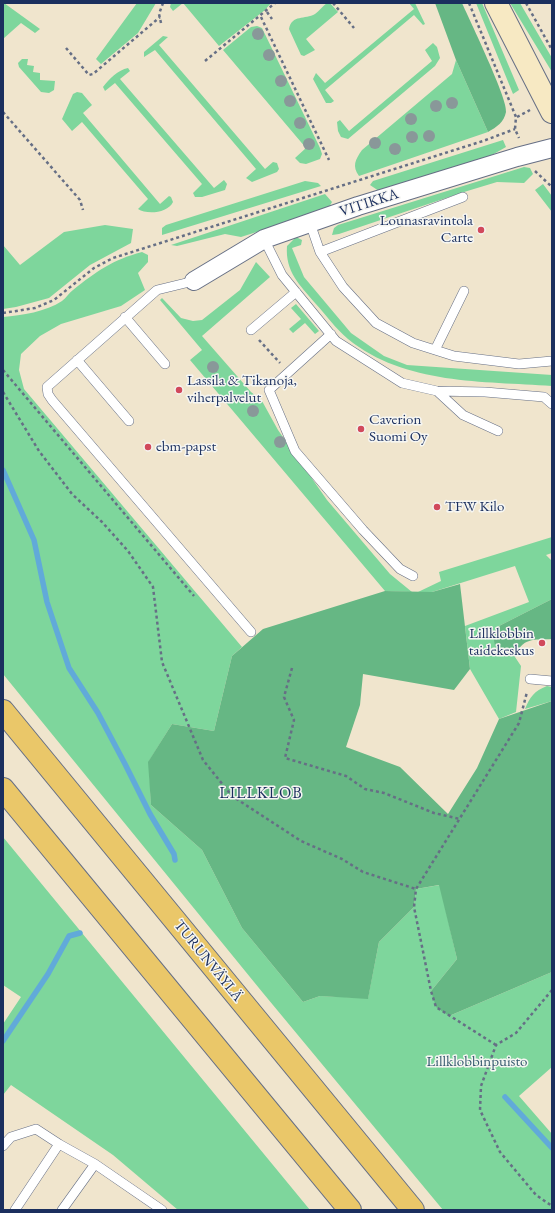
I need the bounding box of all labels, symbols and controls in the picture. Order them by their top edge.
street label: VITIKKA [337,185,401,221]
place label: Lounasravintola Carte [380,212,473,247]
marker: Lounasravintola Carte [476,225,486,235]
place label: Lassila & Tikanoja, viherpalvelut [187,372,297,407]
marker: Lassila & Tikanoja, viherpalvelut [174,385,184,395]
place label: Caverion Suomi Oy [369,411,428,446]
marker: Caverion Suomi Oy [356,424,366,434]
place label: ebm-papst [156,438,216,456]
marker: ebm-papst [143,442,153,452]
place label: TFW Kilo [445,498,504,516]
marker: TFW Kilo [432,502,442,512]
place label: Lillklobbin taidekeskus [469,625,534,660]
marker: Lillklobbin taidekeskus [537,638,547,648]
district label: LILLKLOB [219,784,303,804]
street label: TURUNVÄYLÄ [170,916,246,1006]
park label: Lillklobbinpuisto [426,1053,528,1071]

